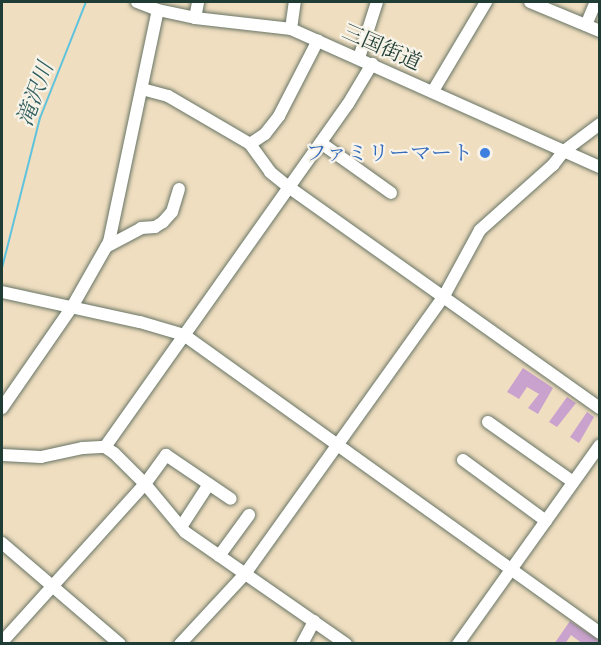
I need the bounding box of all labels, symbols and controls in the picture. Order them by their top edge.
street label: 三国街道 [339,18,425,76]
water label: 滝沢川 [11,58,59,130]
place label: ファミリーマート [305,140,473,166]
marker: ファミリーマート [478,146,492,160]

